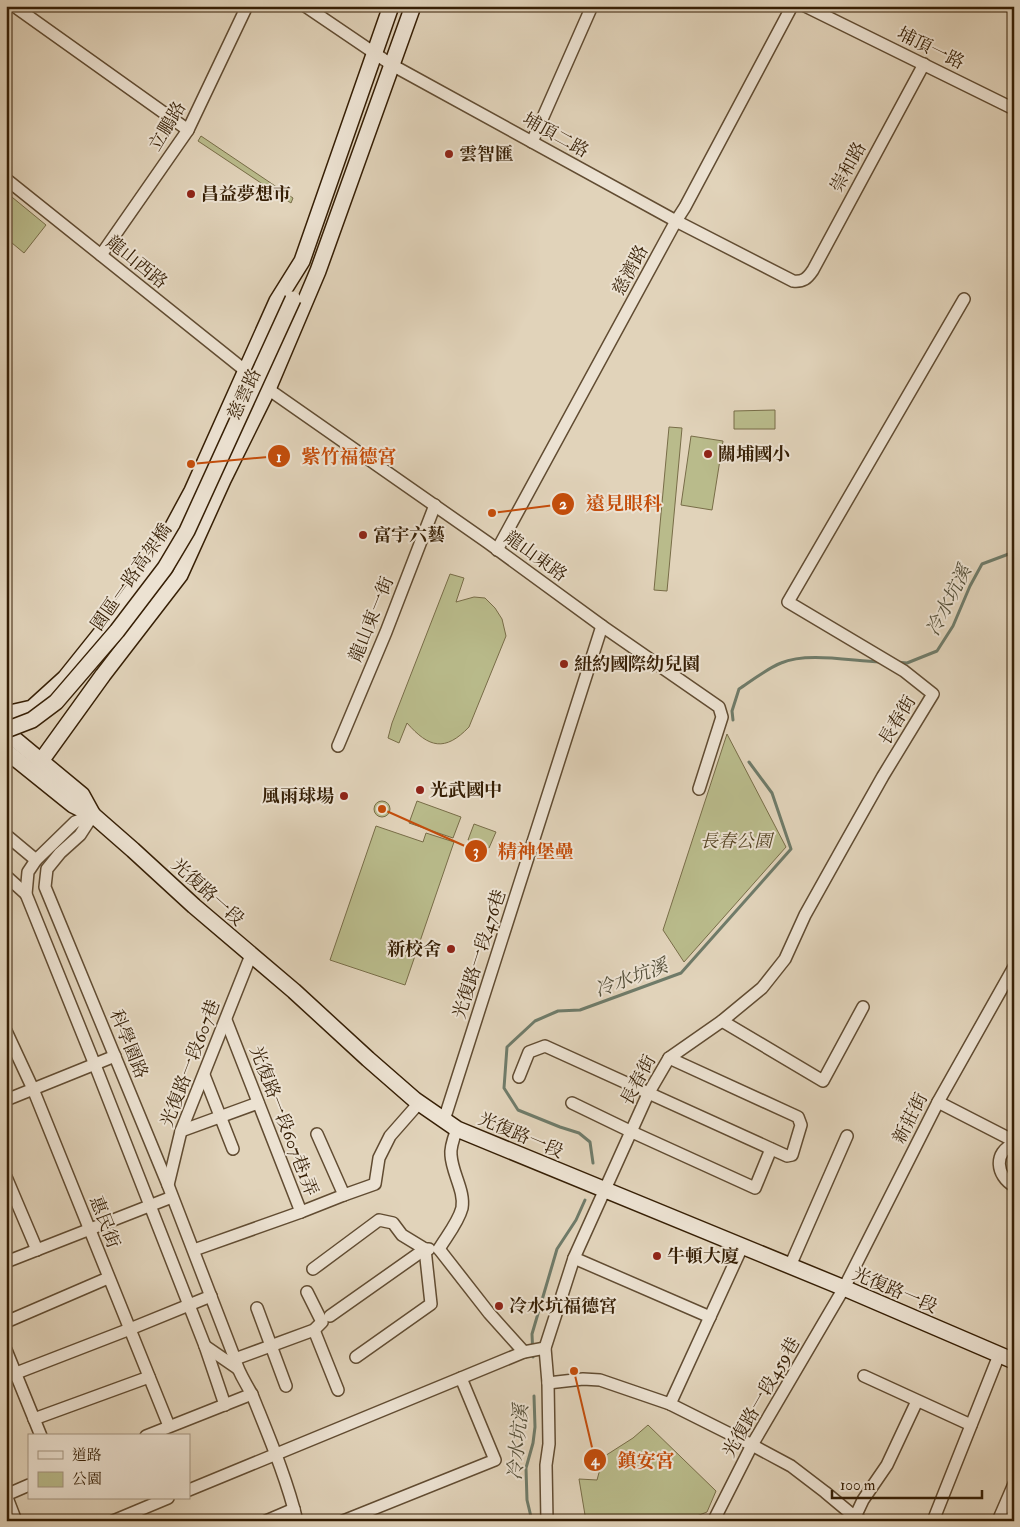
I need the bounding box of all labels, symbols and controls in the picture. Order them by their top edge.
street label: 埔頂一路 [893,22,968,75]
street label: 立鵬路 [144,97,191,155]
street label: 埔頂二路 [519,108,593,163]
street label: 崇和路 [825,138,872,196]
place label: 雲智匯 [459,143,514,166]
marker: 雲智匯 [443,148,455,160]
place label: 昌益夢想市 [201,183,291,206]
marker: 昌益夢想市 [185,188,197,200]
street label: 龍山西路 [101,231,172,294]
street label: 慈濟路 [607,241,654,299]
street label: 慈雲路 [223,365,266,424]
callout: 紫竹福德宮 [267,439,407,473]
place label: 關埔國小 [718,443,790,466]
text: 紫竹福德宮 [301,445,397,469]
text: 1 [276,448,282,467]
marker: 關埔國小 [702,448,714,460]
callout: 遠見眼科 [551,487,672,521]
text: 遠見眼科 [586,492,662,516]
text: 2 [559,495,567,514]
street label: 園區一路高架橋 [86,519,177,635]
place label: 富宇六藝 [373,524,445,547]
street label: 龍山東路 [500,526,572,587]
marker: 富宇六藝 [357,529,369,541]
water label: 冷水坑溪 [921,559,978,640]
street label: 龍山東一街 [344,573,399,665]
place label: 紐約國際幼兒園 [574,653,700,676]
marker: 紐約國際幼兒園 [558,658,570,670]
street label: 長春街 [874,691,921,749]
place label: 光武國中 [430,779,502,802]
marker: 光武國中 [414,784,426,796]
place label: 風雨球場 [262,785,334,808]
marker: 風雨球場 [338,790,350,802]
park label: 長春公園 [700,830,775,853]
callout: 精神堡壘 [463,834,584,868]
text: 精神堡壘 [498,840,574,864]
text: 3 [473,842,479,861]
street label: 光復路一段 [167,854,249,931]
street label: 光復路一段476巷 [448,887,511,1022]
place label: 新校舍 [387,938,441,961]
marker: 新校舍 [445,943,457,955]
water label: 冷水坑溪 [592,953,673,1002]
street label: 光復路一段607巷 [156,996,225,1130]
street label: 科學園路 [104,1007,153,1082]
street label: 光復路一段607巷1弄 [244,1043,323,1200]
street label: 長春街 [616,1051,661,1109]
street label: 新莊街 [888,1089,933,1148]
street label: 光復路一段 [475,1107,567,1164]
street label: 惠民街 [84,1193,125,1252]
place label: 牛頓大廈 [667,1245,739,1268]
marker: 牛頓大廈 [651,1250,663,1262]
street label: 光復路一段 [849,1262,941,1319]
place label: 冷水坑福德宮 [509,1295,617,1318]
marker: 冷水坑福德宮 [493,1300,505,1312]
street label: 光復路一段459巷 [718,1333,805,1461]
water label: 冷水坑溪 [503,1401,533,1481]
legend [28,1434,190,1500]
callout: 鎮安宮 [583,1443,685,1477]
text: 道路 [72,1446,102,1465]
text: 鎮安宮 [617,1449,675,1473]
text: 4 [590,1451,600,1470]
scale bar [832,1467,982,1499]
text: 公園 [72,1470,102,1489]
text: 100 m [840,1476,876,1495]

